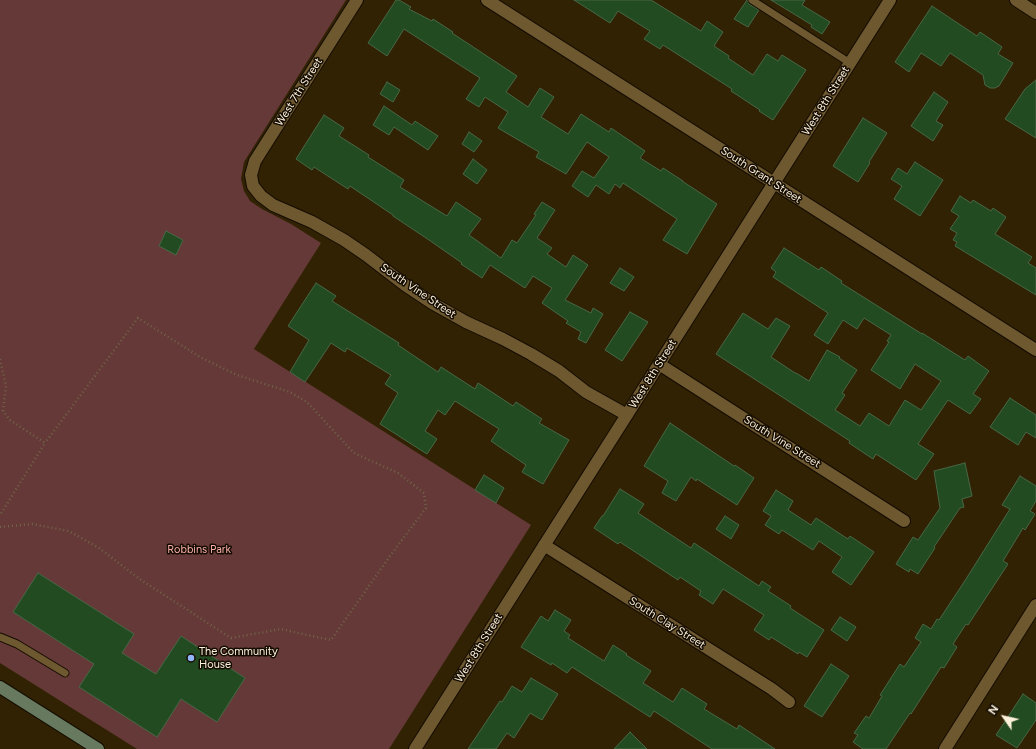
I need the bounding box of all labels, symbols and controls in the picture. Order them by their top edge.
street label: West 7th Street [273,55,325,129]
street label: West 8th Street [800,64,852,138]
street label: South Grant Street [718,144,804,206]
street label: South Vine Street [378,261,458,321]
street label: West 8th Street [627,337,679,411]
street label: South Vine Street [741,413,823,471]
park label: Robbins Park [167,543,231,557]
street label: South Clay Street [626,594,708,652]
street label: West 8th Street [453,611,505,685]
place label: The Community House [199,645,278,671]
marker: The Community House [186,653,196,663]
north arrow [984,697,1024,737]
text: N [986,703,1001,717]

